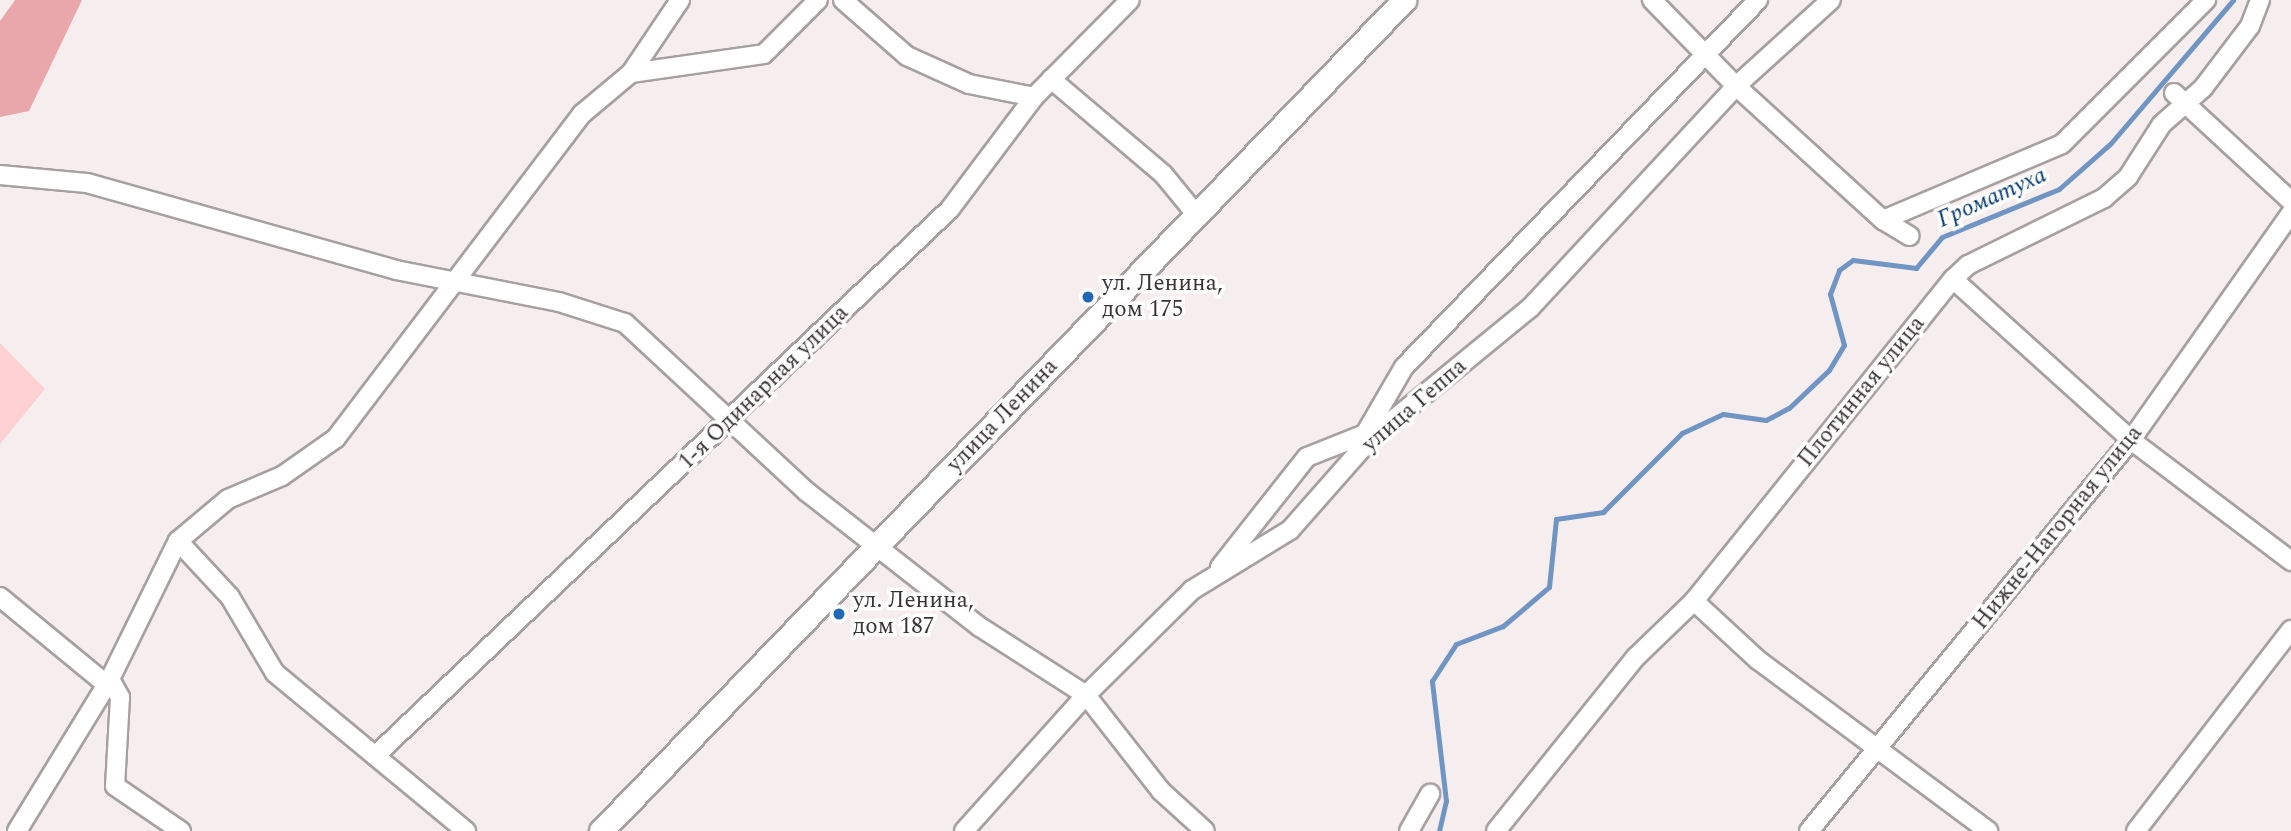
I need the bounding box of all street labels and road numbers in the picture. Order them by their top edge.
street label: 1-я Одинарная улица [673,300,855,476]
street label: Плотинная улица [1793,311,1931,473]
street label: улица Ленина [942,353,1064,479]
street label: улица Геппа [1357,353,1473,459]
street label: Нижне-Нагорная улица [1967,420,2149,636]

